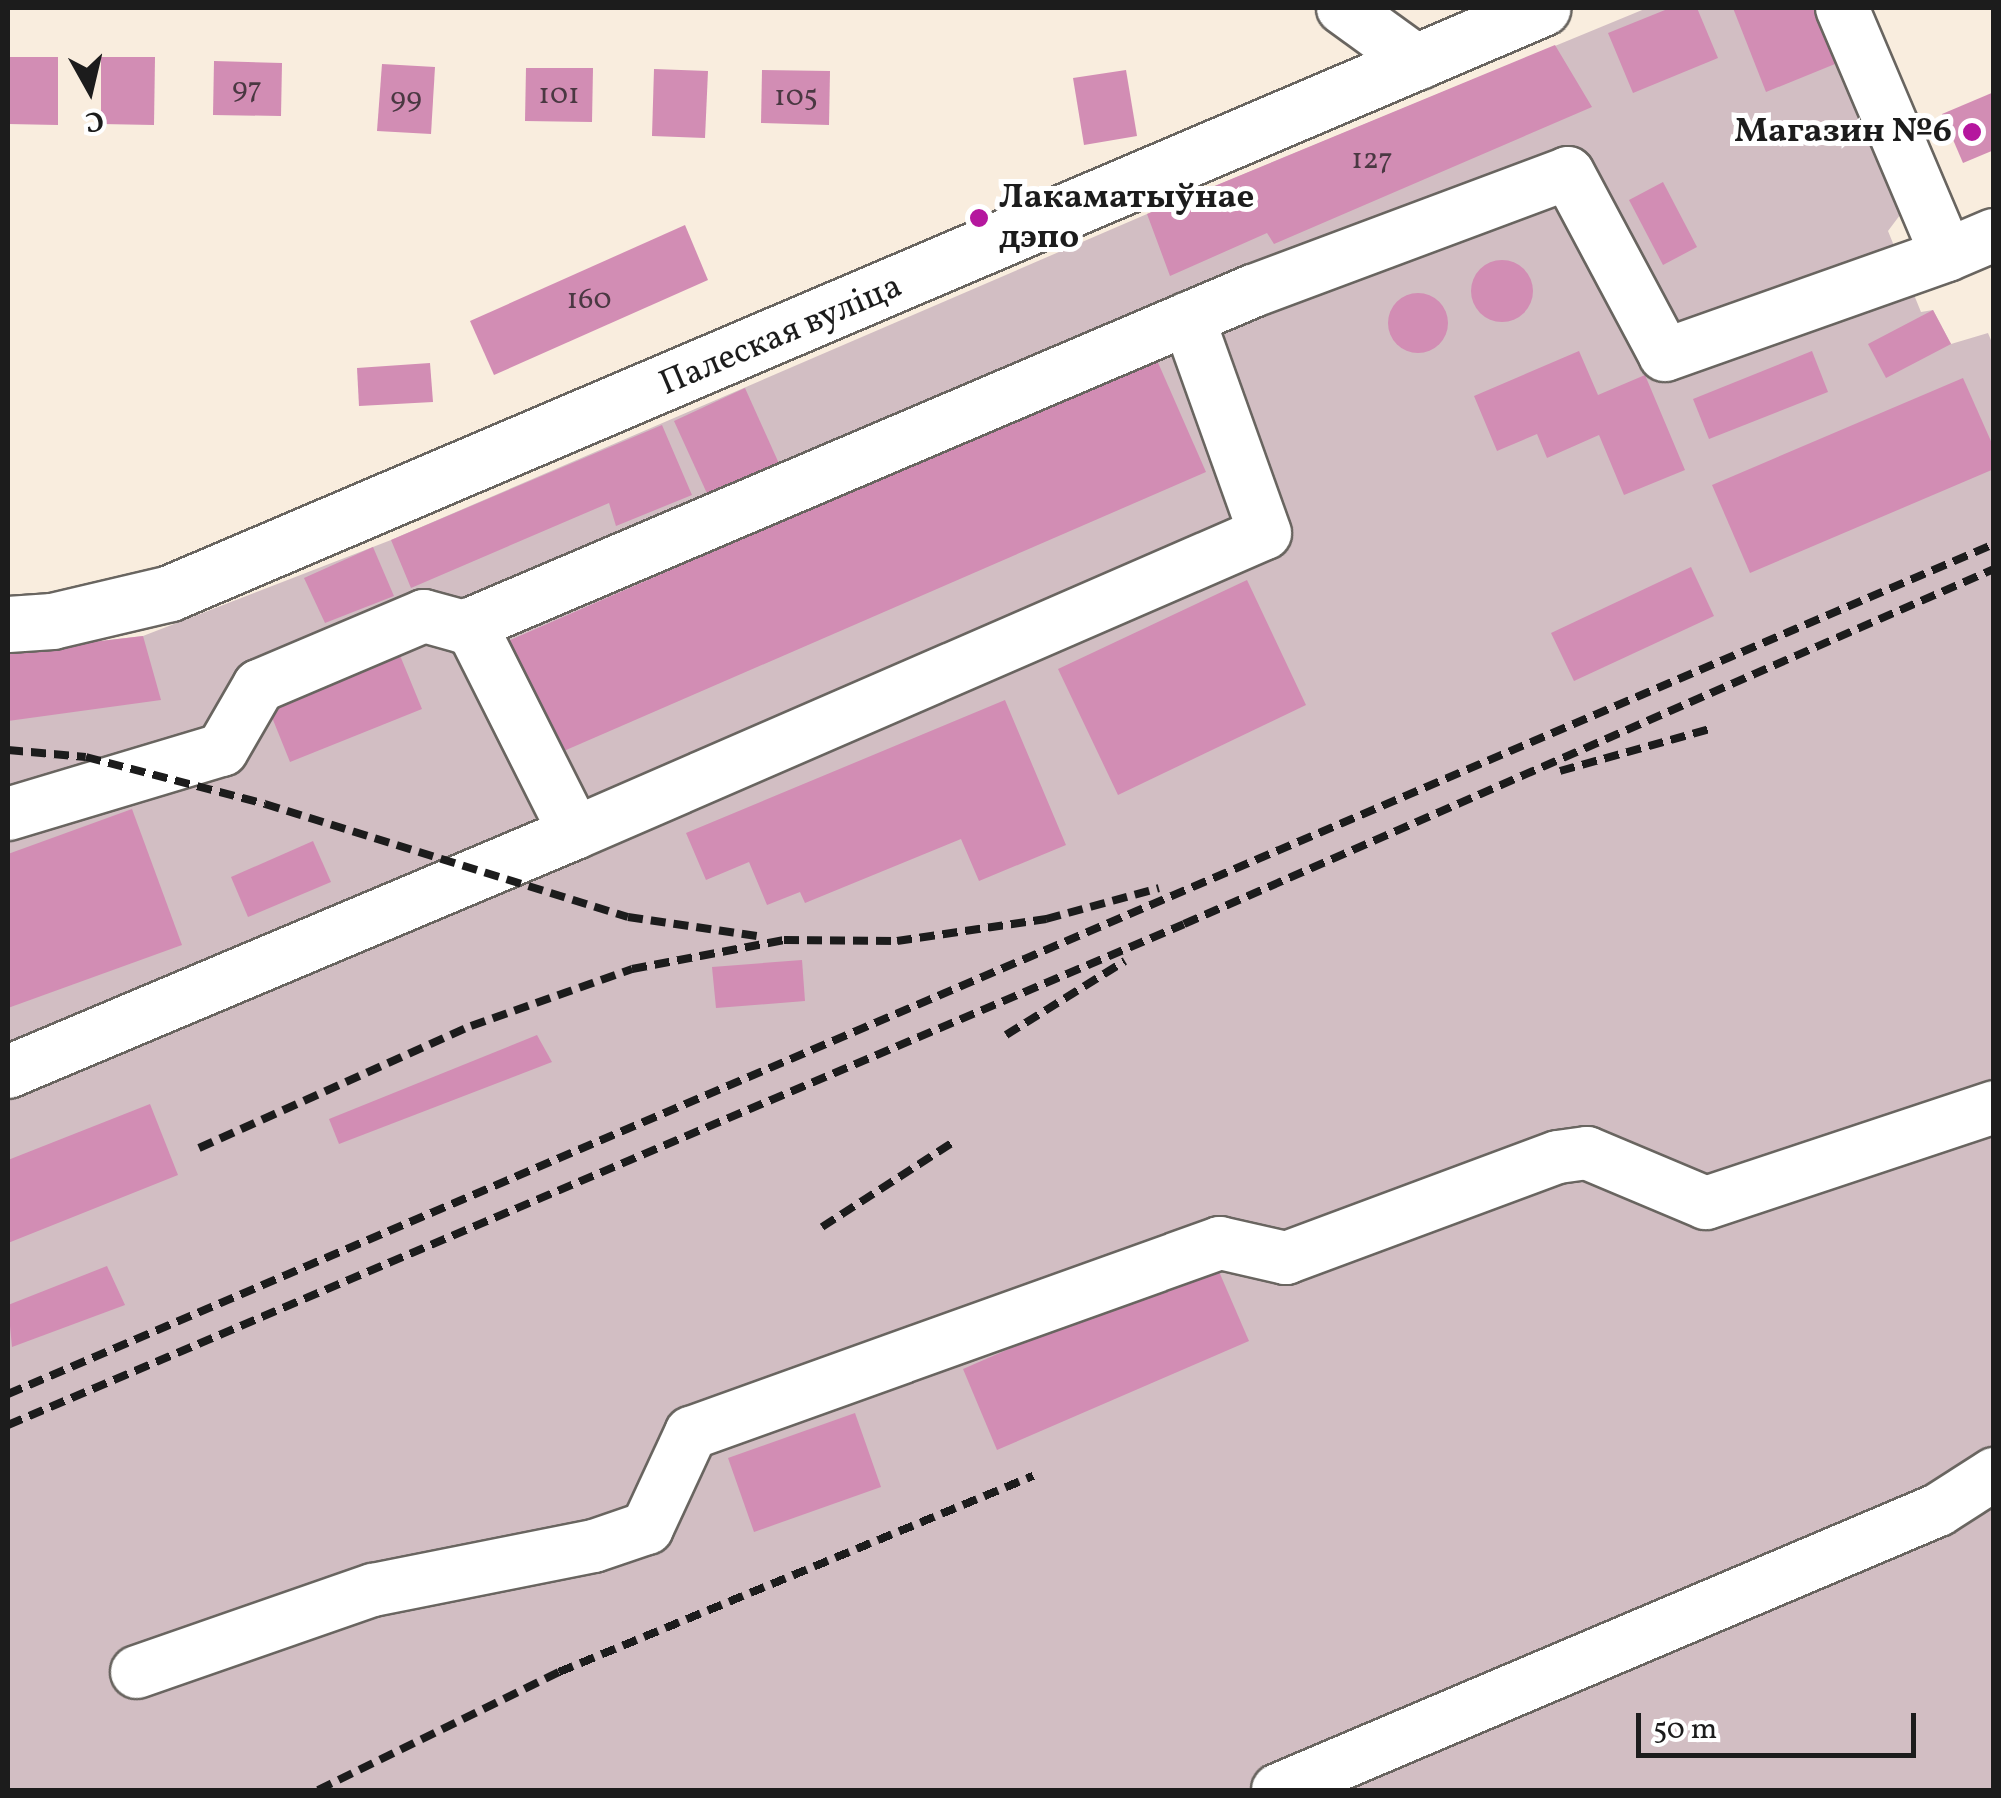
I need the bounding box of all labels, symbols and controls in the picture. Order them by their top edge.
north arrow [40,40,140,140]
house number: 97 [232,71,262,107]
house number: 101 [538,77,580,113]
house number: 105 [774,79,818,115]
house number: 99 [390,81,422,117]
text: С [83,100,106,141]
place label: Магазин №6 [1734,111,1952,153]
marker: Магазин №6 [1961,121,1983,143]
house number: 127 [1351,142,1393,178]
place label: Лакаматыўнае дэпо [999,177,1254,259]
marker: Лакаматыўнае дэпо [968,207,990,229]
street label: Палеская вуліца [654,266,908,406]
house number: 160 [567,282,611,318]
scale bar [1641,1693,1921,1755]
text: 50 m [1653,1709,1717,1751]

